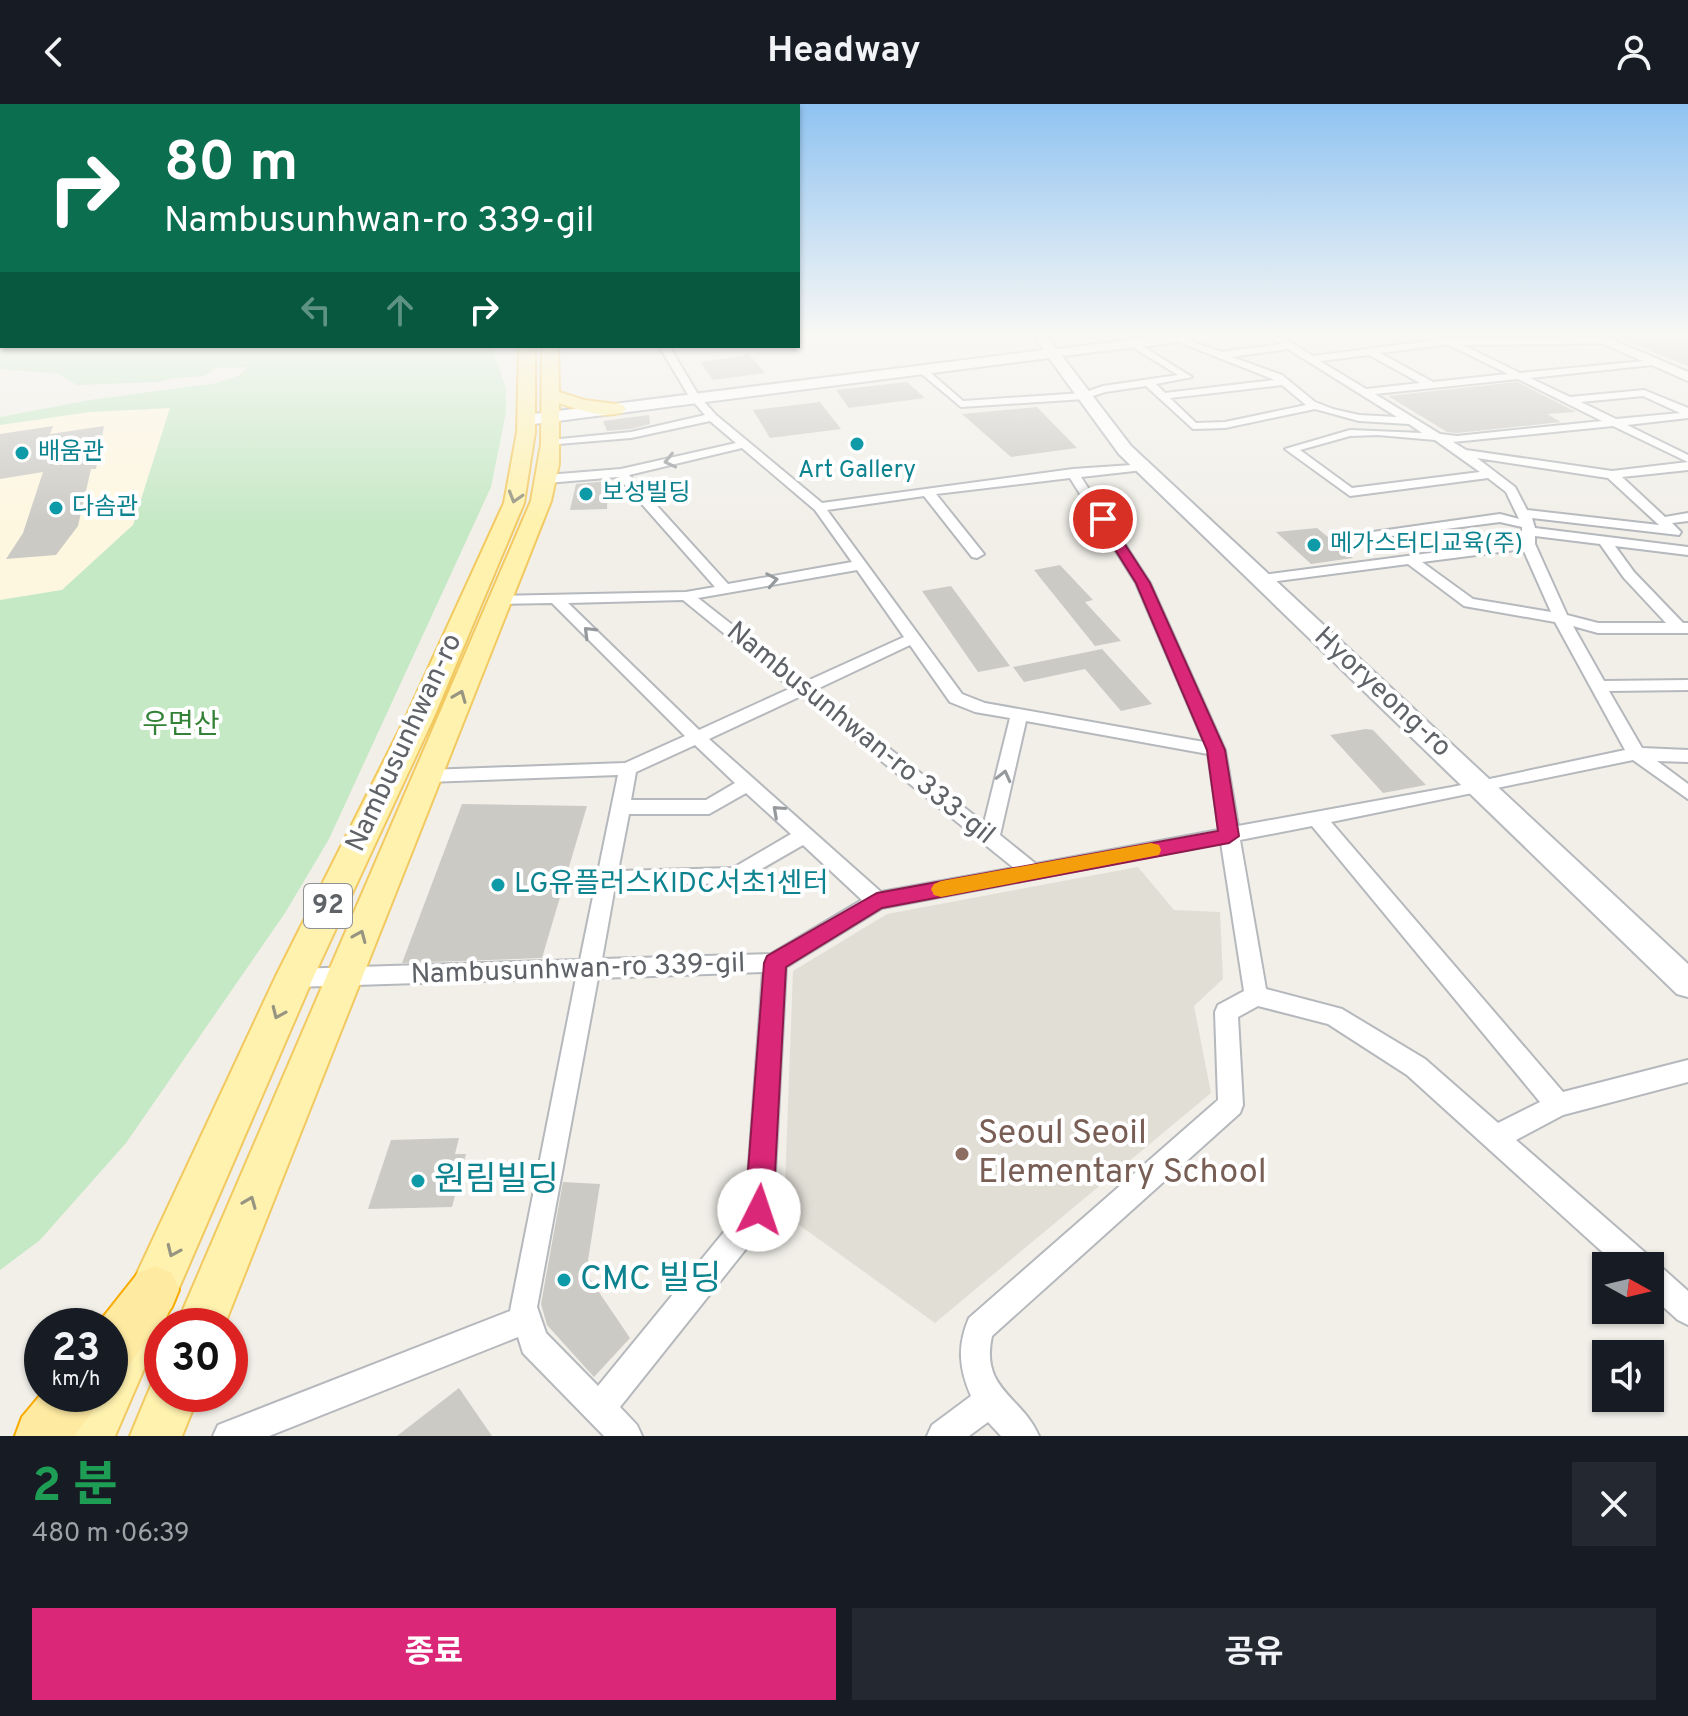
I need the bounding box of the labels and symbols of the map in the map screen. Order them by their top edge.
marker: Art Gallery [848,435,866,453]
place label: 배움관 [38,438,104,468]
marker: 배움관 [13,444,31,462]
one-way arrow [663,452,677,469]
place label: Art Gallery [798,456,916,486]
place label: 보성빌딩 [602,479,690,509]
marker: 보성빌딩 [577,485,595,503]
pin [1069,485,1137,553]
one-way arrow [508,490,524,503]
place label: 다솜관 [72,493,138,523]
marker: 다솜관 [47,499,65,517]
place label: 메가스터디교육(주) [1330,530,1523,560]
marker: 메가스터디교육(주) [1305,536,1323,554]
one-way arrow [765,572,779,589]
street label: Nambusunhwan-ro 333-gil [718,614,1002,854]
street label: Hyoryeong-ro [1306,620,1458,766]
one-way arrow [584,627,599,641]
street label: Nambusunhwan-ro [339,628,471,858]
one-way arrow [450,689,467,703]
park label: 우면산 [142,708,220,744]
one-way arrow [995,769,1012,783]
one-way arrow [772,807,787,821]
place label: LG유플러스KIDC서초1센터 [514,867,828,903]
marker: LG유플러스KIDC서초1센터 [489,876,507,894]
road number: 92 [304,884,352,928]
one-way arrow [351,930,367,944]
street label: Nambusunhwan-ro 339-gil [410,946,746,994]
one-way arrow [272,1005,288,1019]
place label: Seoul Seoil Elementary School [978,1113,1267,1195]
marker: Seoul Seoil Elementary School [953,1145,971,1163]
place label: 원림빌딩 [434,1160,559,1203]
position arrow [717,1168,801,1252]
marker: 원림빌딩 [409,1172,427,1190]
one-way arrow [240,1196,257,1210]
one-way arrow [166,1242,182,1257]
north arrow [1592,1252,1664,1324]
place label: CMC 빌딩 [580,1259,722,1302]
marker: CMC 빌딩 [555,1271,573,1289]
speed limit sign: 30 [144,1308,248,1412]

